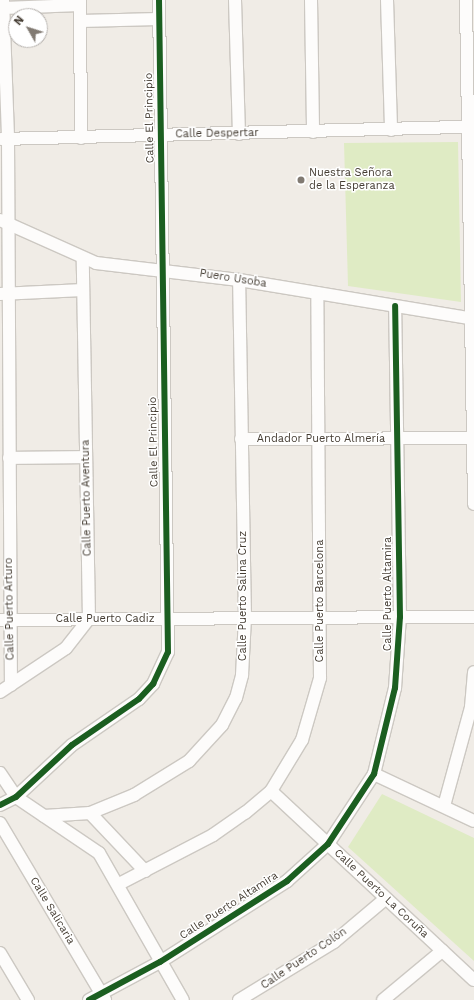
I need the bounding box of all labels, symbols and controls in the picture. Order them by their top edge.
north arrow [8,8,48,48]
text: N [11,14,27,28]
street label: Calle El Principio [143,72,157,164]
street label: Calle Despertar [175,127,259,141]
place label: Nuestra Señora de la Esperanza [309,167,395,193]
marker: Nuestra Señora de la Esperanza [296,175,306,185]
street label: Puero Usoba [199,267,267,291]
street label: Calle El Principio [147,396,161,488]
street label: Andador Puerto Almería [257,432,385,446]
street label: Calle Puerto Aventura [79,439,95,557]
street label: Calle Puerto Salina Cruz [236,531,250,661]
street label: Calle Puerto Altamira [381,537,395,651]
street label: Calle Puerto Barcelona [313,540,327,662]
street label: Calle Puerto Arturo [2,557,18,661]
street label: Calle Puerto Cadiz [55,612,155,626]
street label: Calle Puerto La Coruña [331,847,431,941]
street label: Calle Puerto Altamira [177,869,281,943]
street label: Calle Salicaria [27,875,77,947]
street label: Calle Puerto Colón [259,925,349,993]

